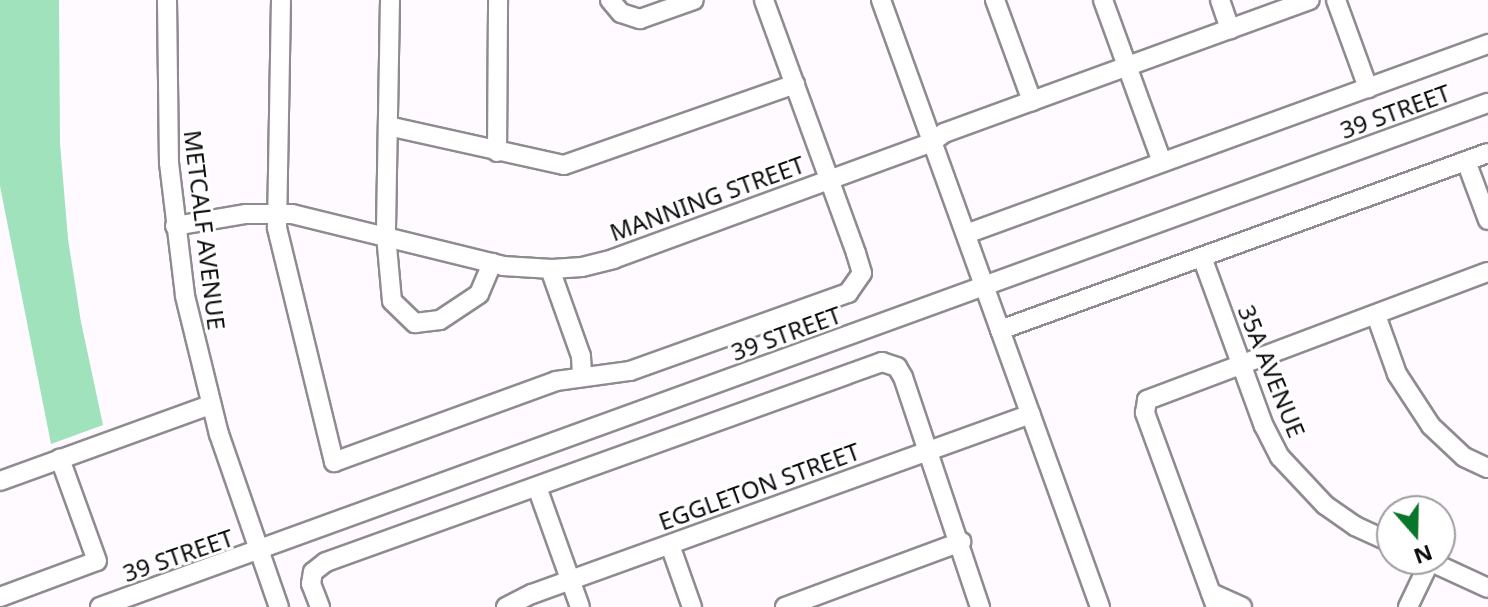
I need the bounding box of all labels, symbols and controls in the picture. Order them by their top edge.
street label: 39 STREET [1336,78,1454,144]
street label: METCALF AVENUE [178,128,232,332]
street label: MANNING STREET [606,149,808,247]
street label: 39 STREET [727,300,845,366]
street label: 35A AVENUE [1232,301,1312,441]
street label: EGGLETON STREET [655,436,863,536]
north arrow [1376,495,1456,575]
street label: 39 STREET [119,523,237,587]
text: N [1410,539,1437,573]

